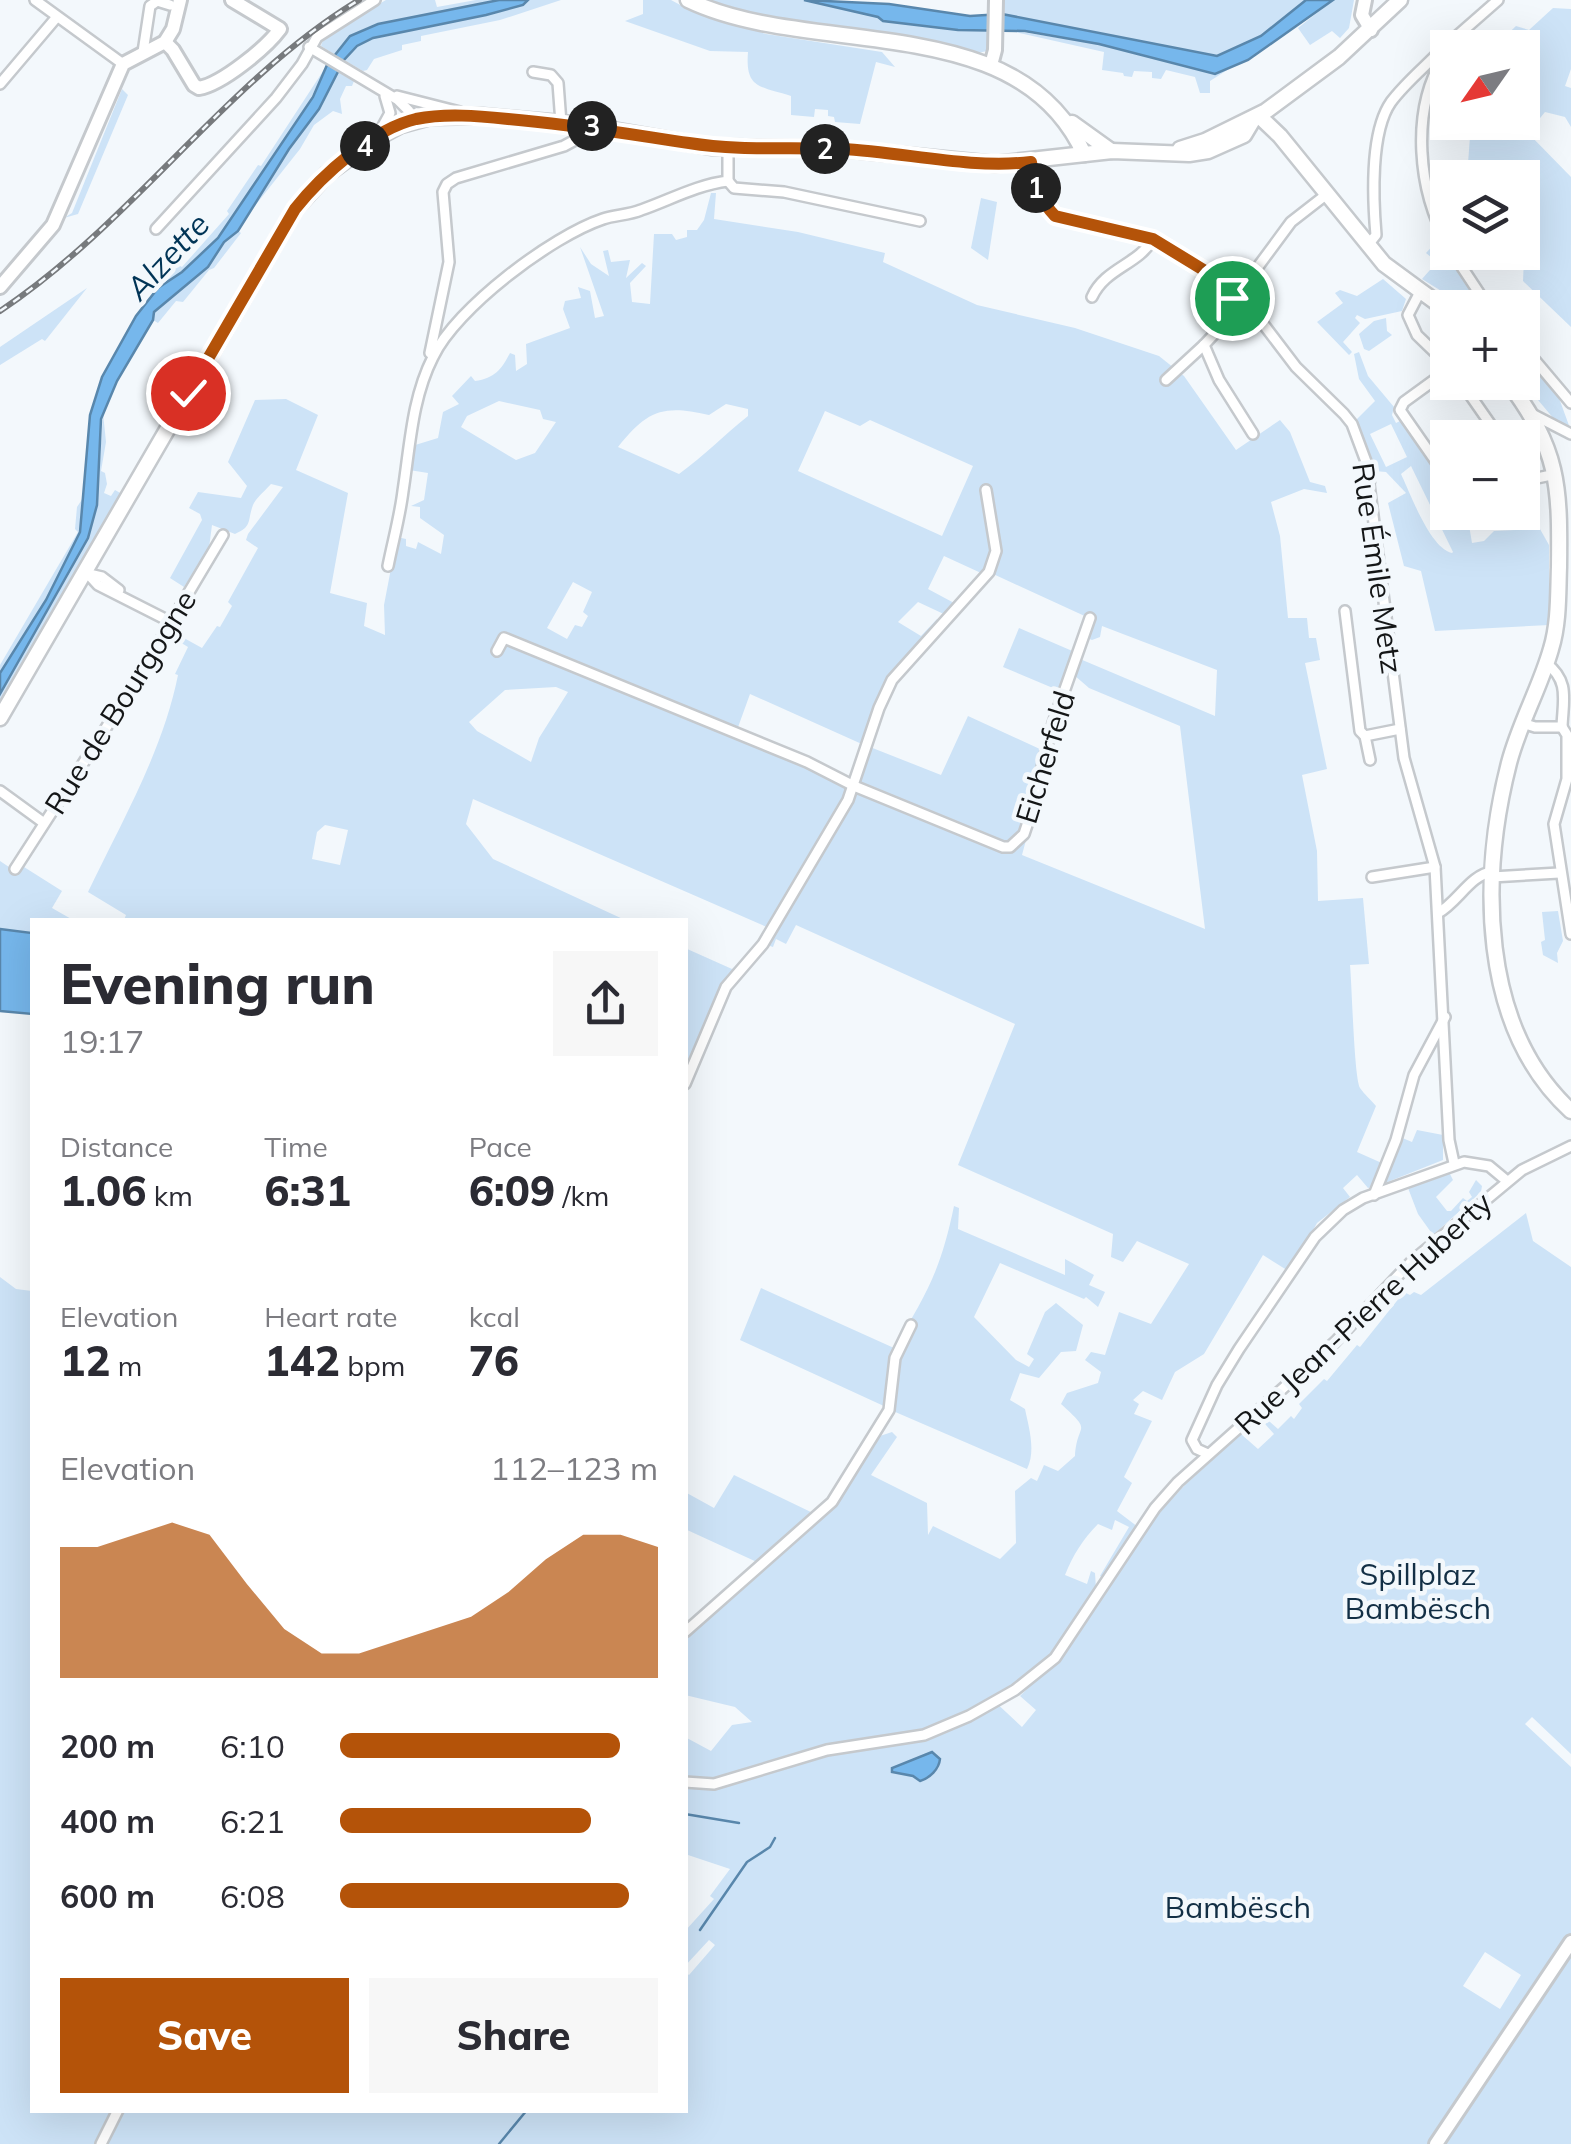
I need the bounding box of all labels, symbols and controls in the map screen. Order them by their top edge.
north arrow [1430,30,1540,140]
map controls [1430,30,1540,530]
pin: 3 [567,101,617,151]
text: 3 [584,108,600,143]
pin: 4 [340,121,390,171]
pin: 2 [800,124,850,174]
text: 4 [357,128,373,163]
text: 2 [817,131,833,166]
button: layers [1430,160,1540,270]
pin: 1 [1011,163,1061,213]
text: 1 [1028,170,1044,205]
water label: Alzette [116,204,217,308]
pin [1190,256,1275,341]
icon: arrive [1205,271,1260,326]
button: + [1430,290,1540,400]
pin [146,351,231,436]
icon: check [161,366,216,421]
button: − [1430,420,1540,530]
street label: Rue Émile Metz [1344,460,1412,676]
street label: Rue de Bourgogne [36,583,204,821]
street label: Eicherfeld [1007,686,1083,828]
text: Evening run [60,949,375,1018]
button: share [553,951,658,1056]
text: 19:17 [60,1021,144,1061]
text: Distance [60,1129,173,1164]
text: Time [264,1129,328,1164]
text: Pace [469,1129,532,1164]
text: 1.06 [60,1164,147,1217]
text: 6:31 [264,1164,351,1217]
text: 6:09 [469,1164,555,1217]
text: km [147,1178,193,1213]
text: /km [555,1178,609,1213]
street label: Rue Jean-Pierre Huberty [1226,1184,1500,1442]
text: Elevation [60,1299,178,1334]
text: Heart rate [264,1299,398,1334]
text: kcal [469,1299,520,1334]
text: 12 [60,1334,110,1387]
text: 142 [264,1334,340,1387]
text: 76 [469,1334,519,1387]
text: m [110,1348,142,1383]
text: bpm [340,1348,405,1383]
text: Elevation [60,1448,195,1488]
text: 112–123 m [490,1448,658,1488]
park label: Spillplaz Bambësch [1345,1555,1491,1627]
text: 200 m [60,1726,155,1766]
text: 6:10 [220,1726,285,1766]
text: 400 m [60,1801,155,1841]
text: 6:21 [220,1801,285,1841]
text: 600 m [60,1876,155,1916]
text: 6:08 [220,1876,285,1916]
park label: Bambësch [1165,1888,1311,1926]
button: Save [60,1978,349,2093]
button: Share [369,1978,658,2093]

